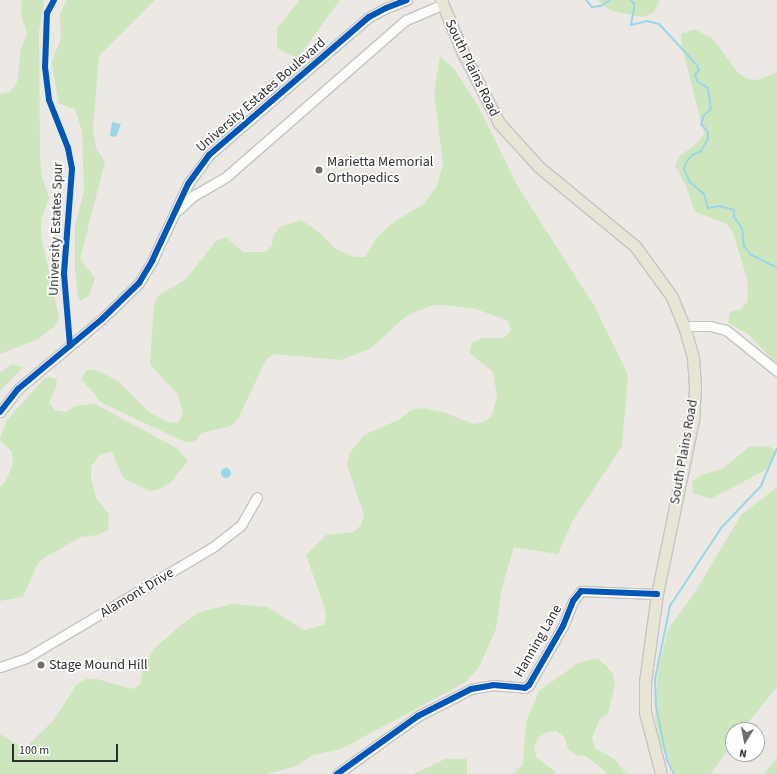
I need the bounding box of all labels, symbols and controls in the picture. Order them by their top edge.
street label: South Plains Road [441,17,503,119]
street label: University Estates Boulevard [193,34,329,156]
place label: Marietta Memorial Orthopedics [327,154,433,186]
street label: University Estates Spur [45,162,67,296]
marker: Marietta Memorial Orthopedics [314,165,324,175]
street label: South Plains Road [667,398,701,506]
street label: Alamont Drive [97,564,177,622]
street label: Hanning Lane [510,602,566,680]
place label: Stage Mound Hill [49,657,148,673]
marker: Stage Mound Hill [36,660,46,670]
north arrow [725,722,765,762]
scale bar [14,736,120,762]
text: 100 m [19,742,49,759]
text: N [738,745,748,761]

